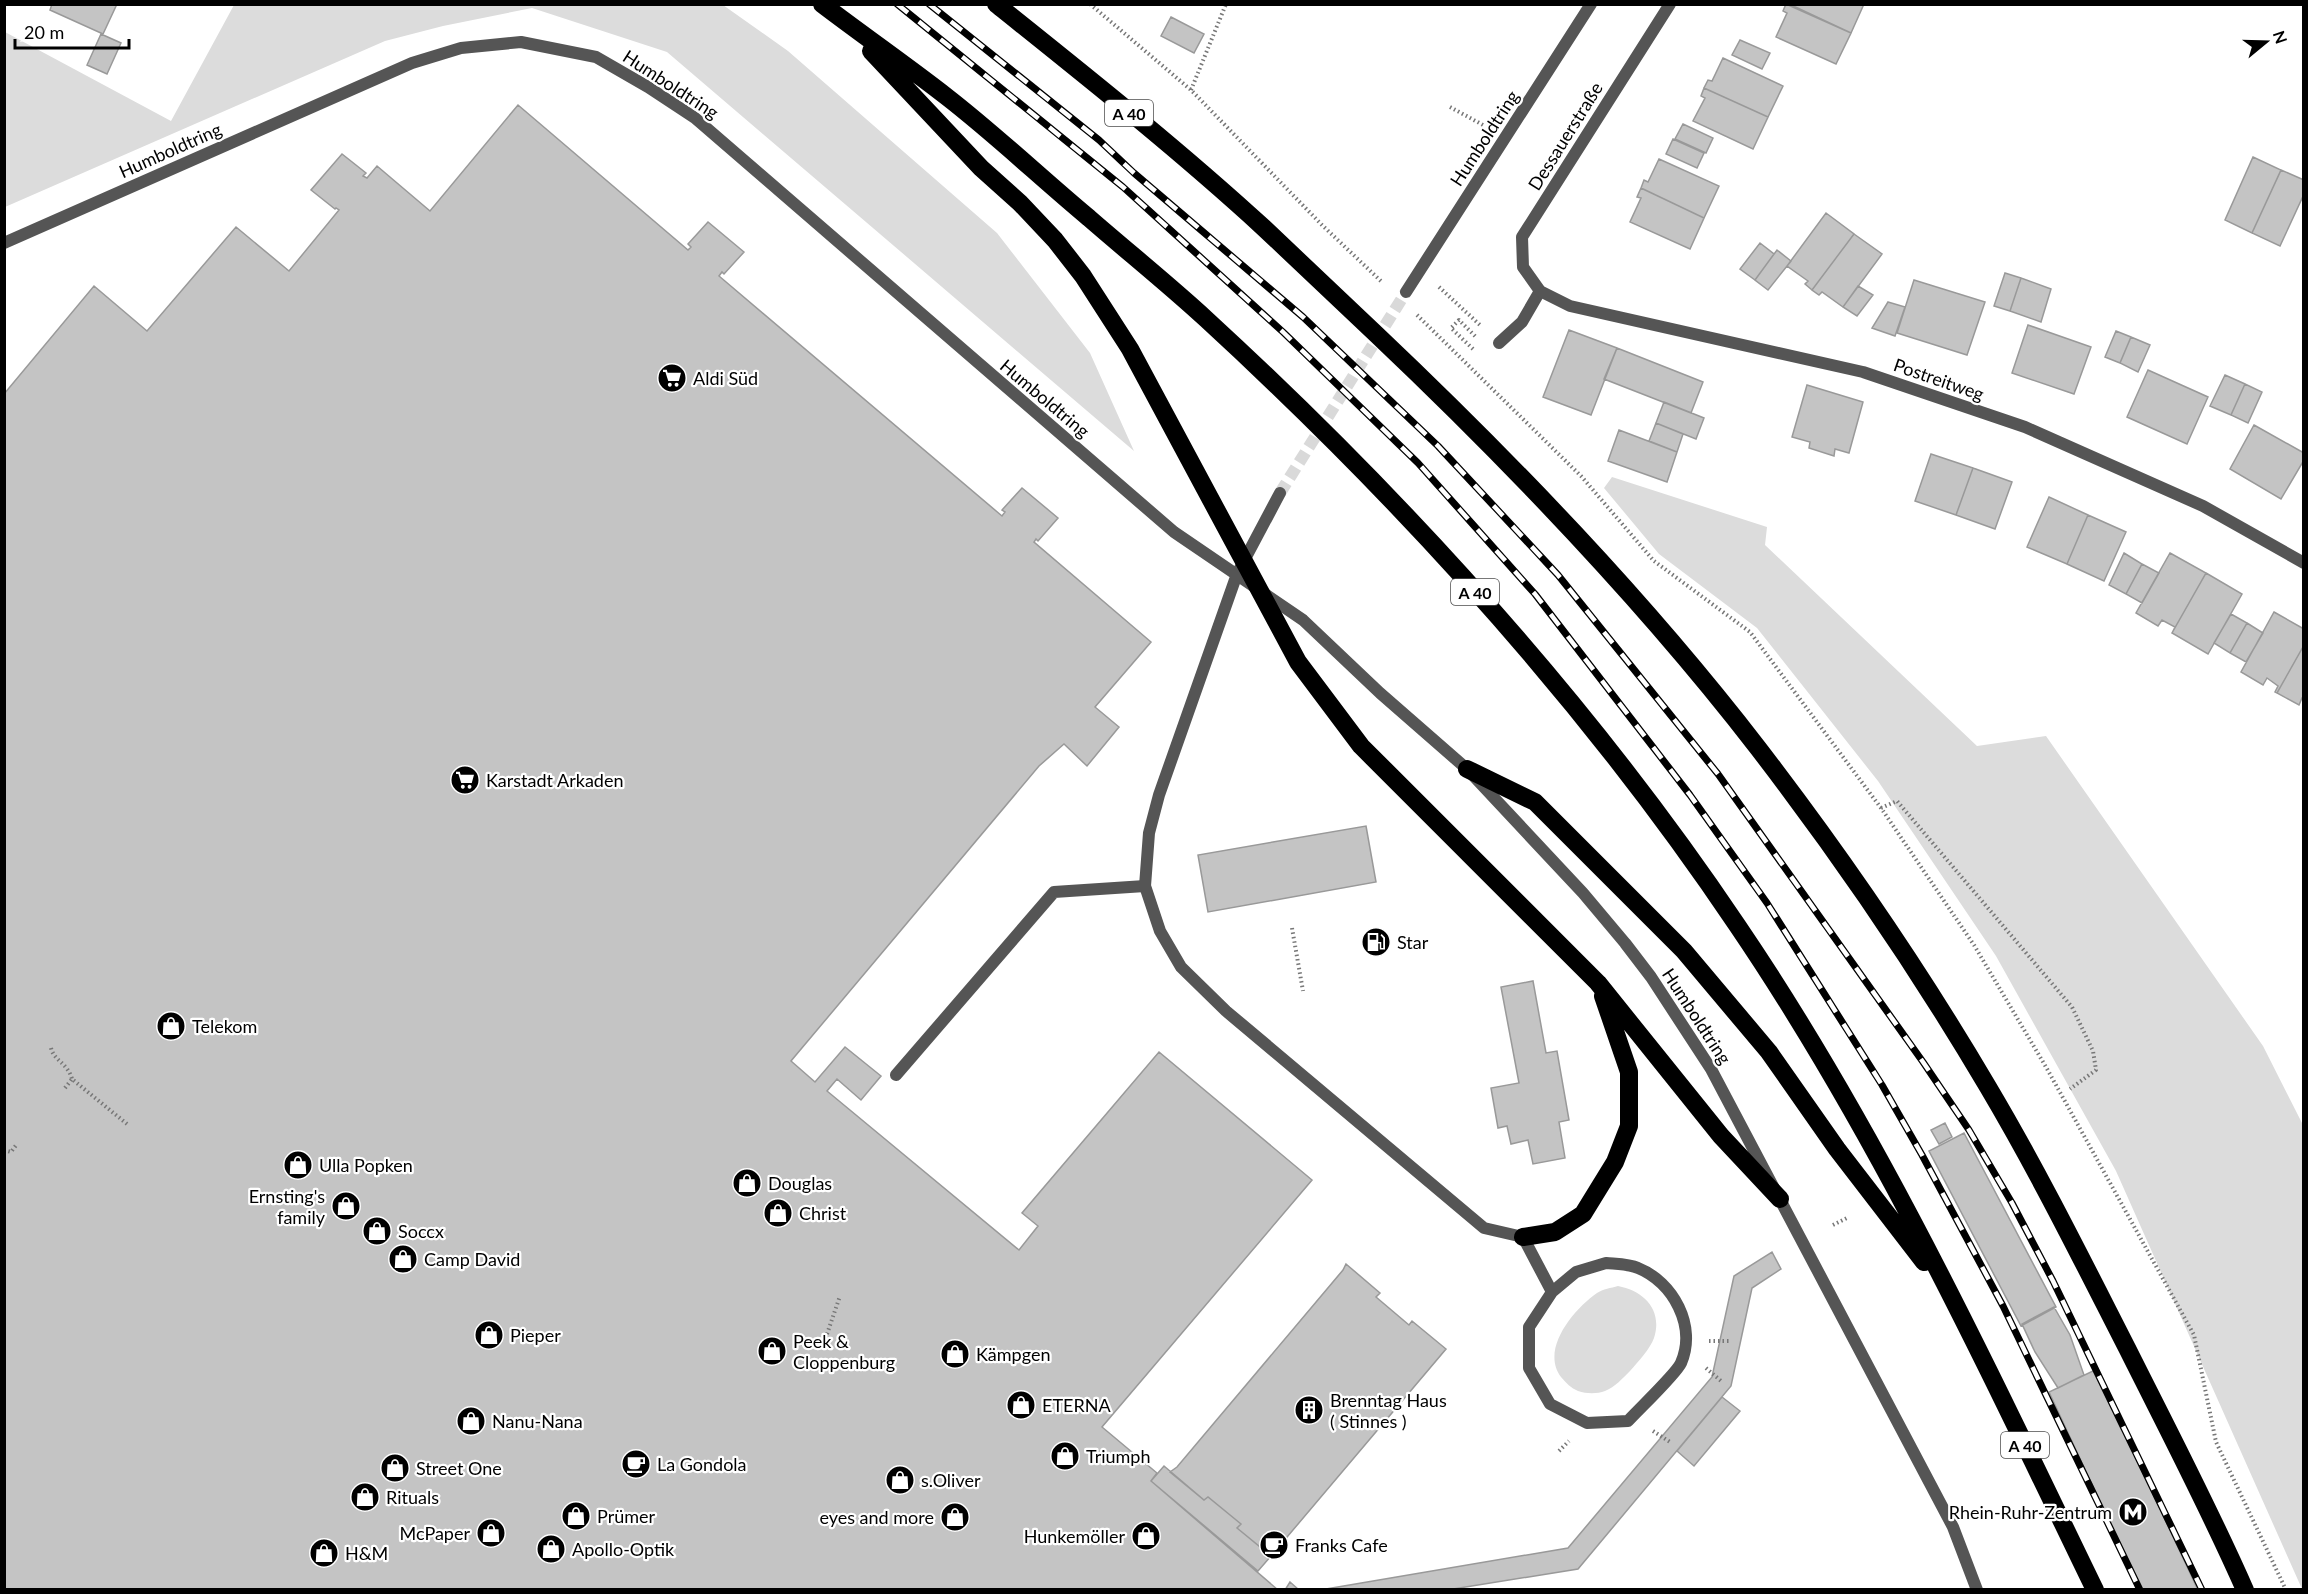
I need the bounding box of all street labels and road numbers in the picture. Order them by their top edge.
street label: Humboldtring [619,45,723,123]
street label: Dessauerstraße [1523,78,1607,194]
street label: Humboldtring [1445,86,1523,190]
road number: A 40 [1105,100,1153,126]
street label: Humboldtring [115,118,225,182]
street label: Postreitweg [1891,353,1987,405]
street label: Humboldtring [996,354,1094,442]
road number: A 40 [1451,579,1499,605]
street label: Humboldtring [1658,964,1736,1068]
road number: A 40 [2001,1432,2049,1458]

